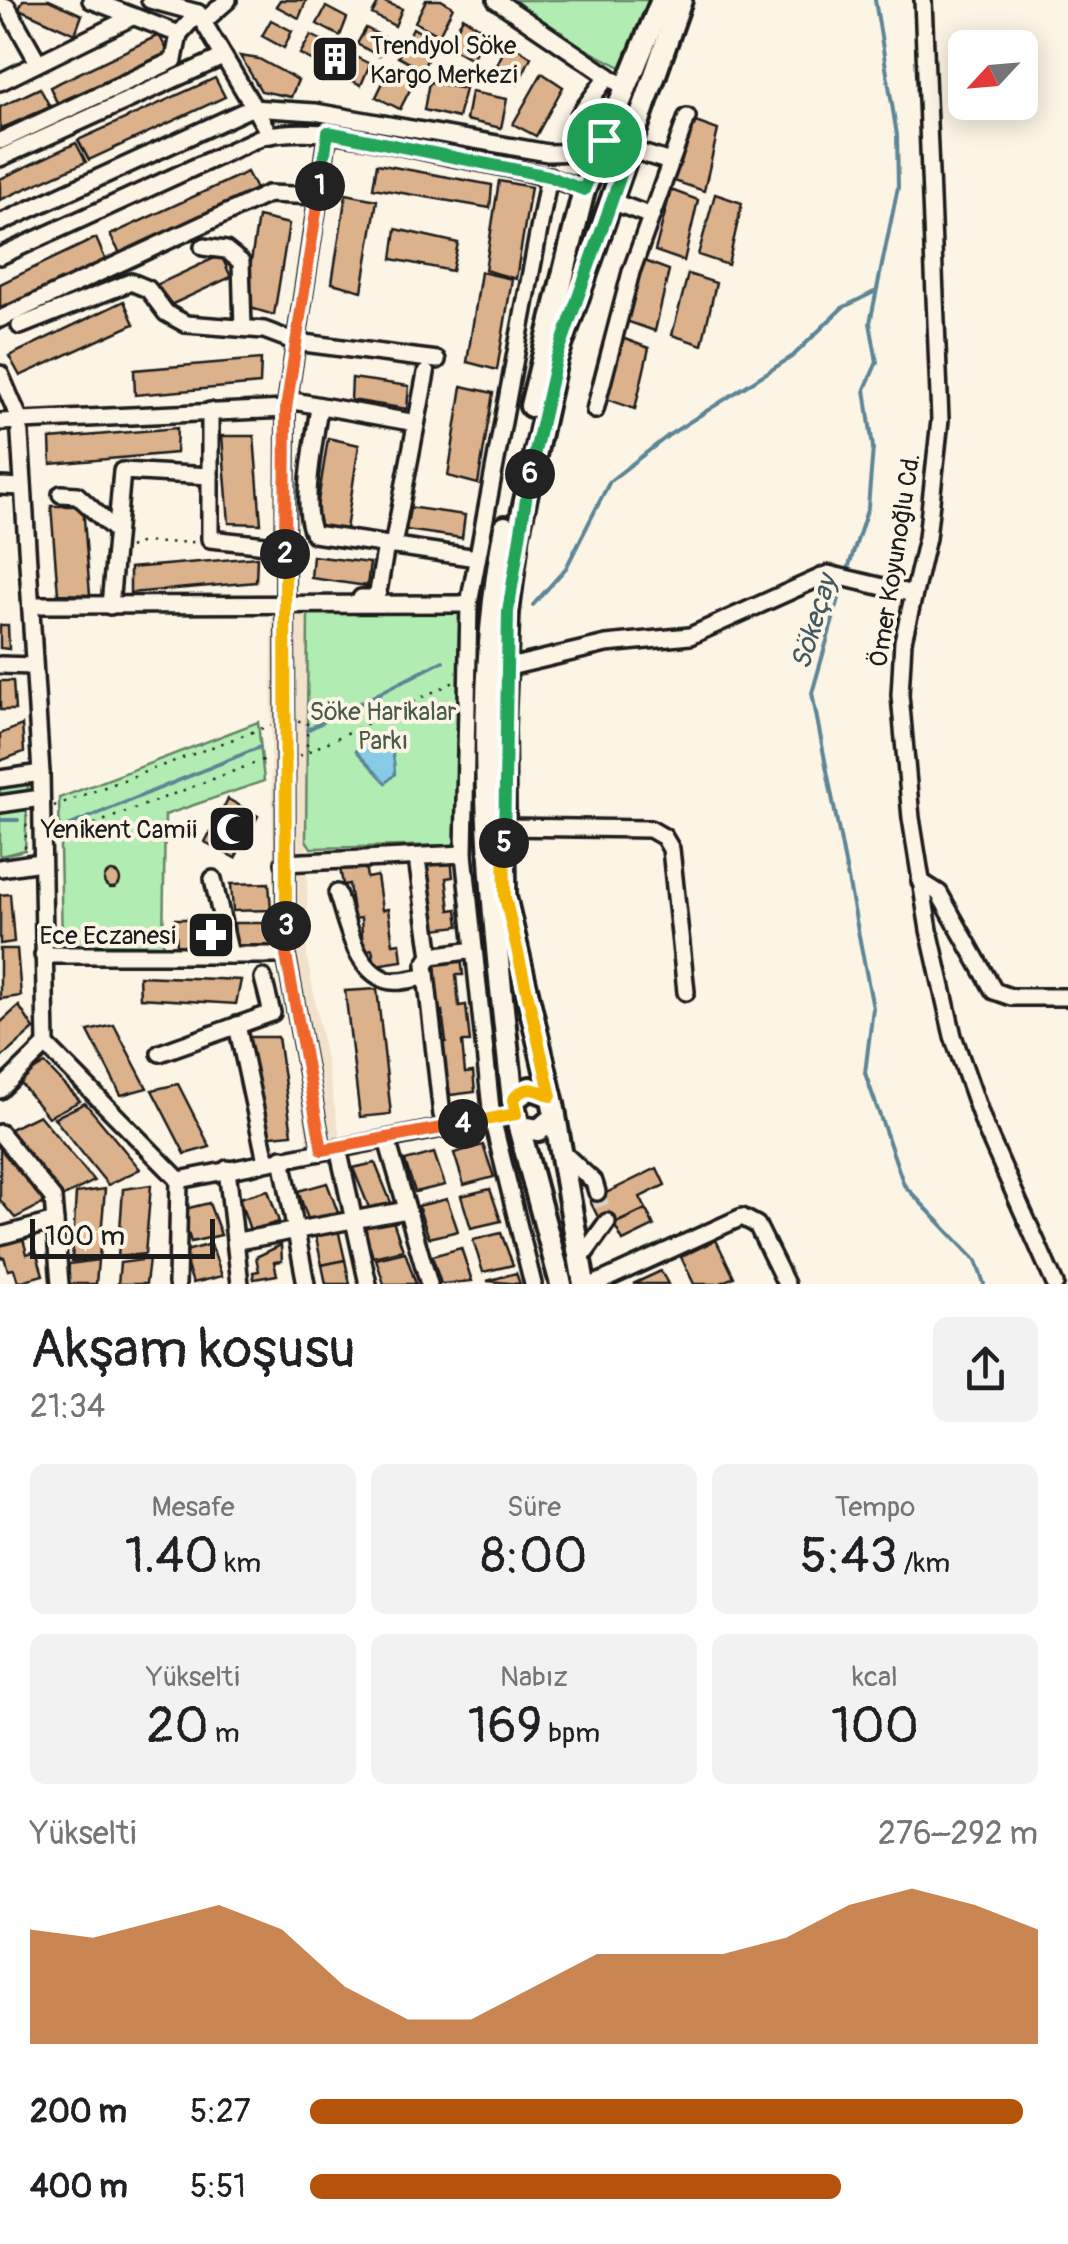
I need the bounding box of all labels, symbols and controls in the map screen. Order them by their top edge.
north arrow [948,30,1038,120]
map controls [948,30,1038,120]
place label: Trendyol Söke Kargo Merkezi [370,31,518,91]
building icon: Trendyol Söke Kargo Merkezi [309,33,361,85]
pin [562,98,647,183]
icon: arrive [577,113,632,168]
pin: 1 [295,161,345,211]
text: 1 [315,168,325,203]
pin: 6 [505,449,555,499]
street label: Ömer Koyunoğlu Cd. [863,451,928,669]
text: 6 [522,456,538,491]
pin: 2 [260,529,310,579]
text: 2 [277,536,293,571]
water label: Sökeçay [784,567,846,674]
park label: Söke Harikalar Parkı [309,697,457,757]
mosque icon: Yenikent Camii [206,803,258,855]
place label: Yenikent Camii [40,815,197,846]
pin: 5 [479,818,529,868]
text: 5 [496,825,512,860]
pin: 3 [261,901,311,951]
text: 3 [278,908,294,943]
pharmacy icon: Ece Eczanesi [185,909,237,961]
place label: Ece Eczanesi [40,921,176,952]
pin: 4 [438,1099,488,1149]
text: 4 [455,1106,471,1141]
scale bar [30,1214,215,1258]
text: 100 m [45,1219,125,1254]
text: Akşam koşusu [30,1315,356,1384]
button: share [933,1317,1038,1422]
text: 21:34 [30,1387,105,1427]
text: Mesafe [152,1490,235,1525]
text: Süre [507,1490,561,1525]
text: Tempo [835,1490,915,1525]
text: 1.40 [125,1525,219,1588]
text: 8:00 [481,1525,587,1588]
text: 5:43 [800,1525,897,1588]
text: km [219,1546,261,1581]
text: /km [897,1546,950,1581]
text: Yükselti [146,1660,240,1695]
text: Nabız [500,1660,568,1695]
text: kcal [852,1660,898,1695]
text: 20 [146,1695,209,1758]
text: 169 [468,1695,542,1758]
text: 100 [831,1695,919,1758]
text: m [209,1716,240,1751]
text: bpm [542,1716,600,1751]
text: Yükselti [30,1814,136,1854]
text: 276–292 m [878,1814,1038,1854]
text: 200 m [30,2092,127,2132]
text: 5:27 [190,2092,251,2132]
text: 400 m [30,2167,128,2207]
text: 5:51 [190,2167,246,2207]

